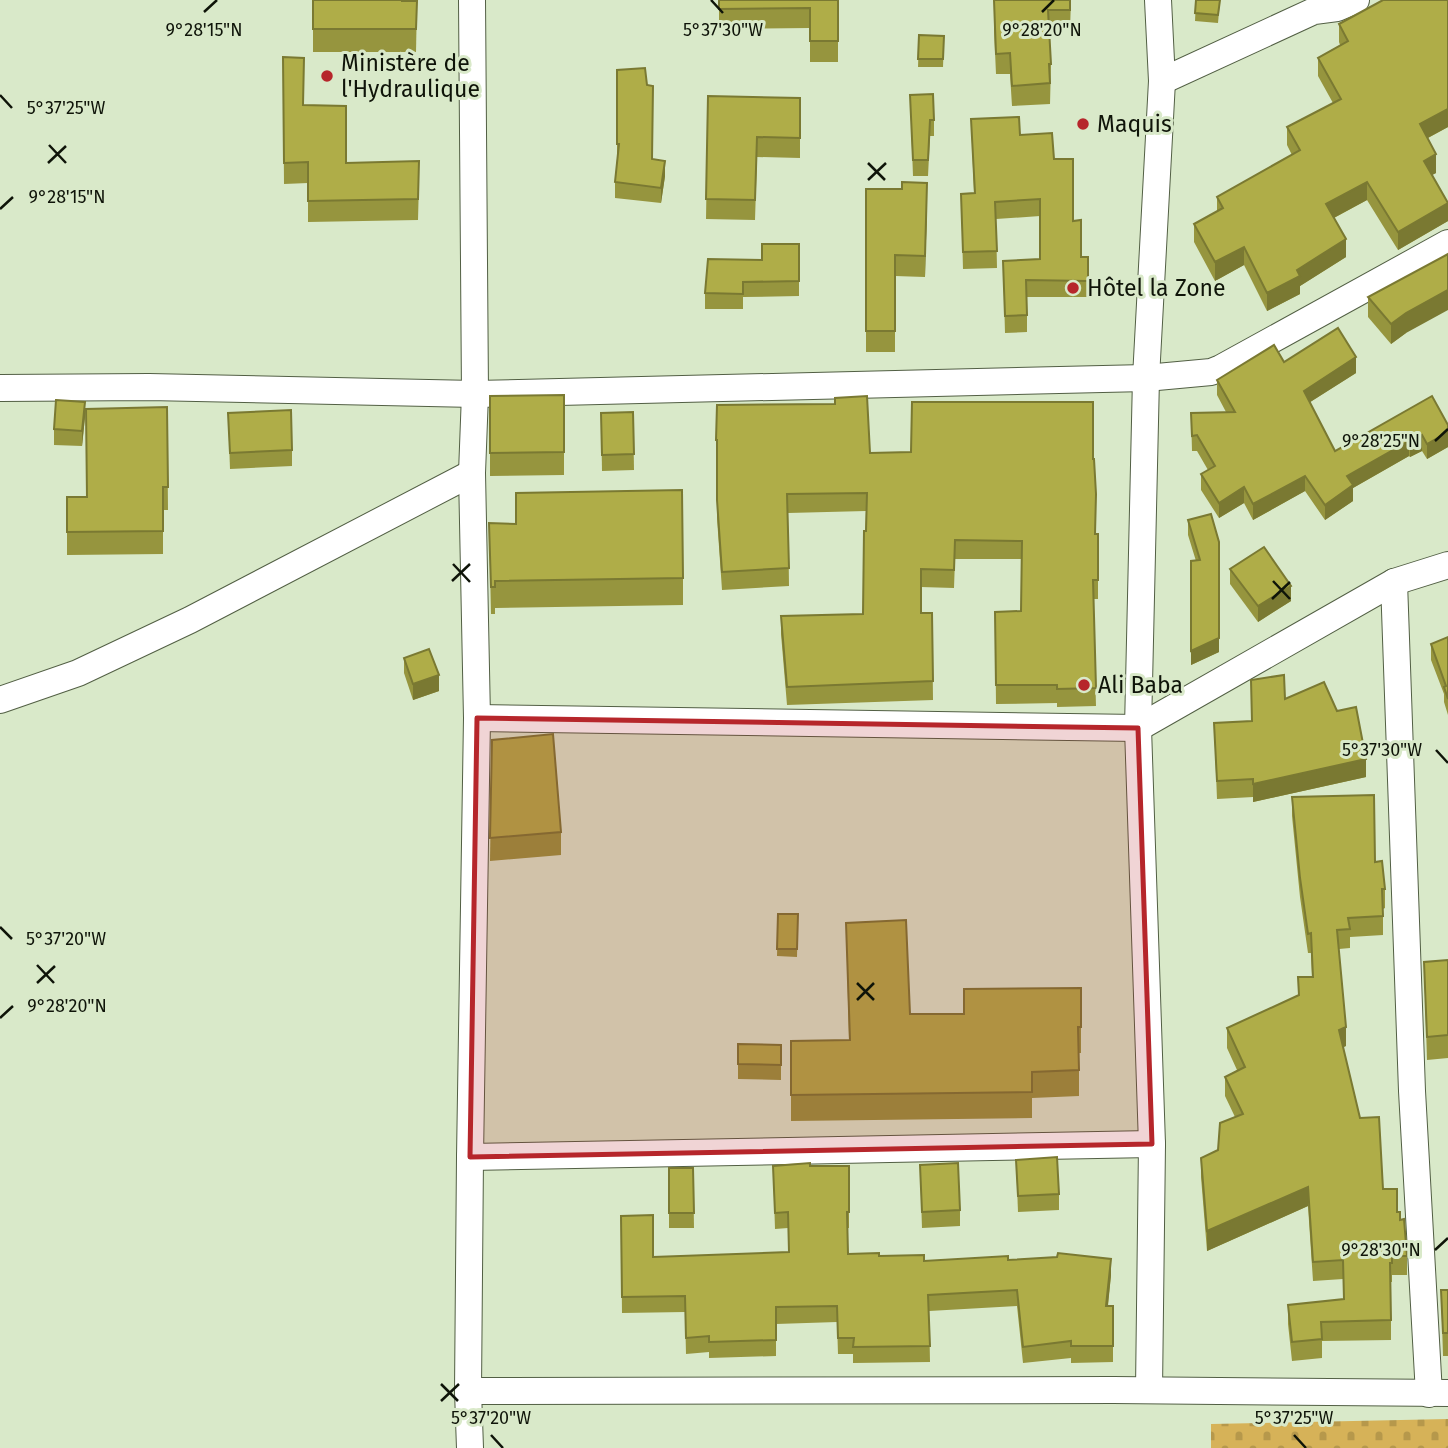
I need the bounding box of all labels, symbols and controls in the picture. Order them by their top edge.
text: 9°28'15"N [165,19,243,41]
text: 5°37'30"W [683,19,763,41]
text: 9°28'20"N [1002,19,1082,41]
place label: Ministère de l'Hydraulique [341,49,480,103]
marker: Ministère de l'Hydraulique [319,68,335,84]
text: 5°37'25"W [27,97,105,119]
place label: Maquis [1097,110,1172,138]
marker: Maquis [1075,116,1091,132]
text: 9°28'15"N [28,186,106,208]
place label: Hôtel la Zone [1087,274,1226,302]
marker: Hôtel la Zone [1065,280,1081,296]
text: 9°28'25"N [1342,430,1420,452]
place label: Ali Baba [1098,671,1183,699]
marker: Ali Baba [1076,677,1092,693]
text: 5°37'30"W [1342,739,1422,761]
text: 5°37'20"W [26,928,106,950]
text: 9°28'20"N [27,995,107,1017]
text: 9°28'30"N [1341,1239,1421,1261]
text: 5°37'20"W [451,1407,531,1429]
text: 5°37'25"W [1255,1407,1333,1429]

